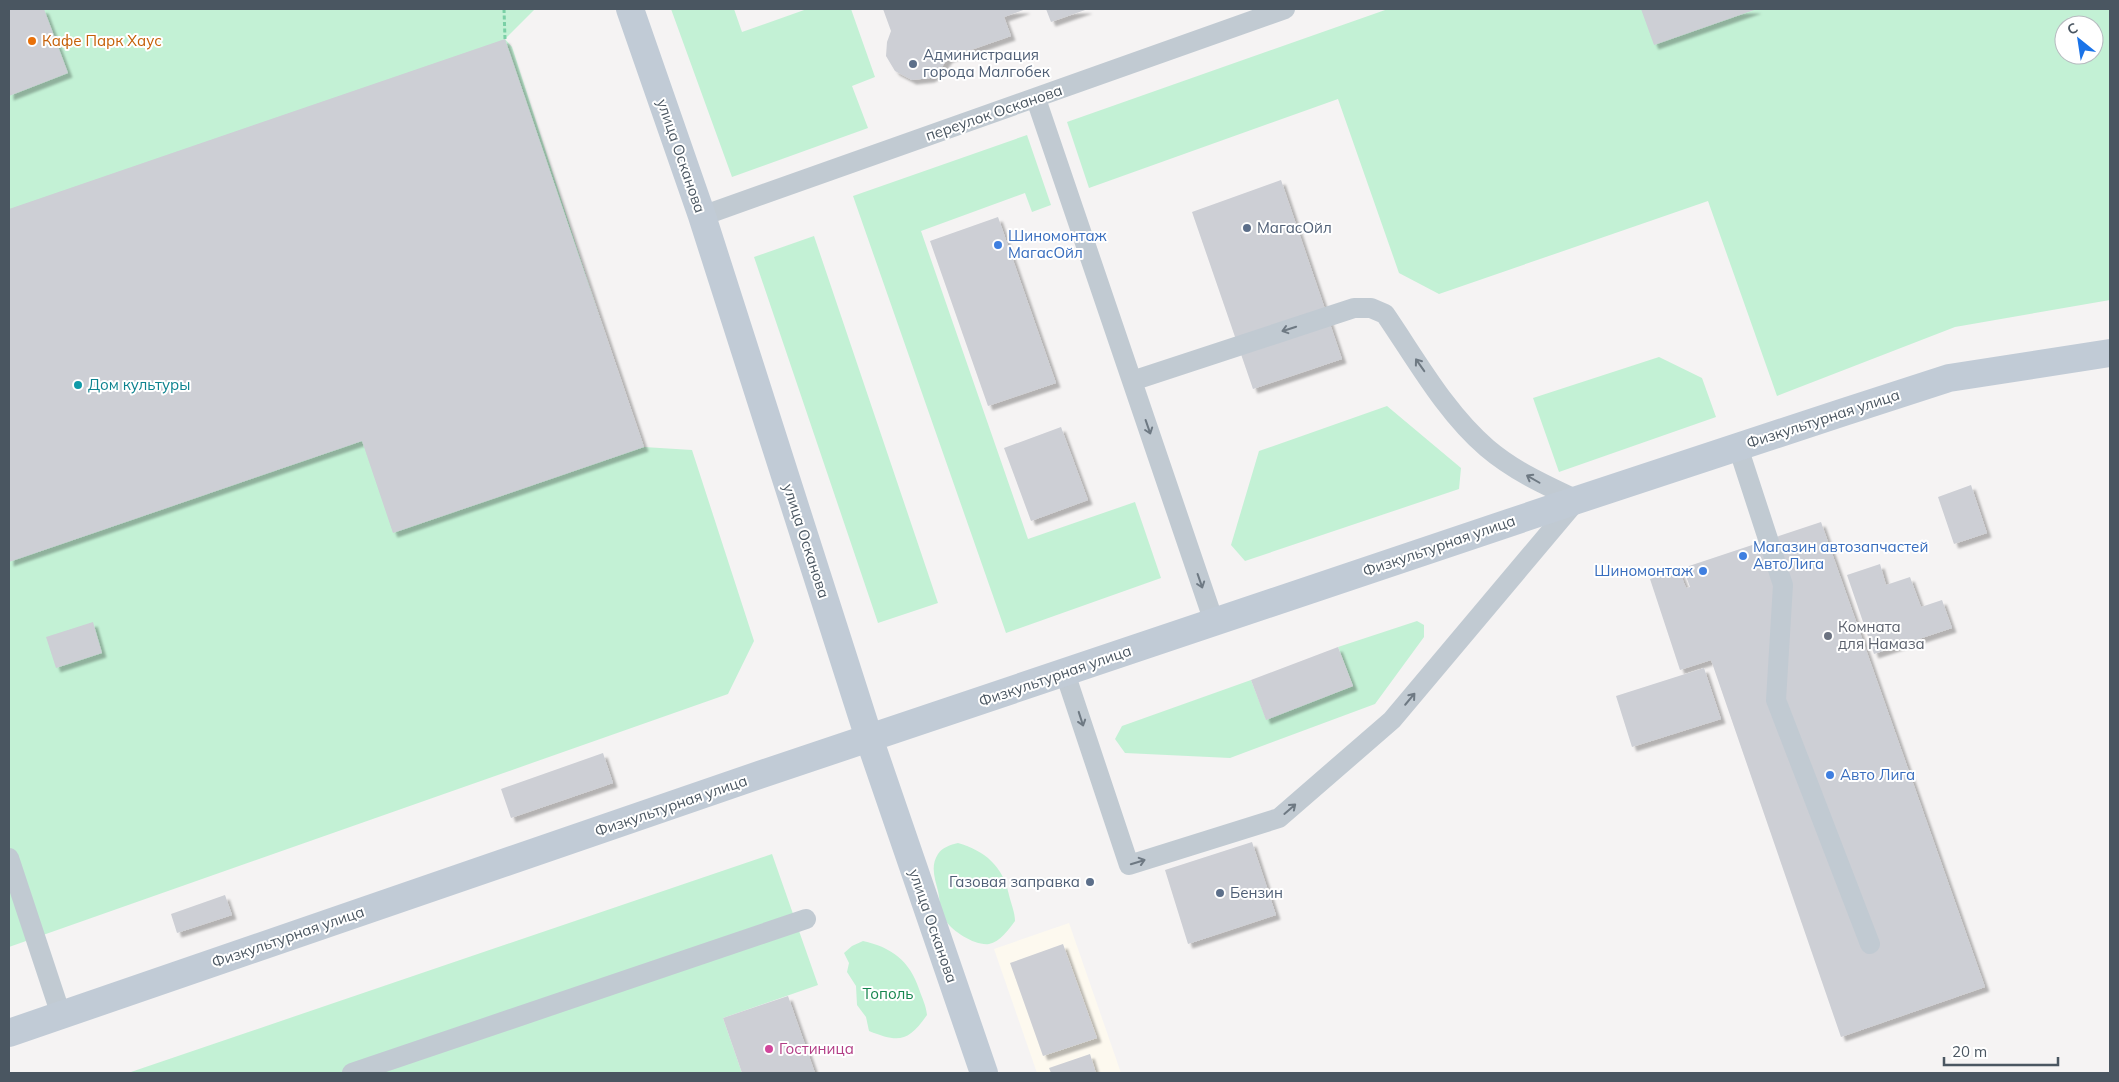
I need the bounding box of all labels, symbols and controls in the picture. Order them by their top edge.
north arrow [2054,15,2104,65]
text: С [2064,19,2081,39]
place label: Кафе Парк Хаус [42,31,162,50]
marker: Кафе Парк Хаус [26,35,38,47]
place label: Администрация города Малгобек [923,45,1051,81]
marker: Администрация города Малгобек [907,58,919,70]
street label: переулок Осканова [923,80,1065,145]
street label: улица Осканова [653,96,710,215]
place label: МагасОйл [1257,218,1332,237]
marker: МагасОйл [1241,222,1253,234]
place label: Шиномонтаж МагасОйл [1008,226,1108,262]
marker: Шиномонтаж МагасОйл [992,239,1004,251]
one-way arrow [1281,325,1297,335]
one-way arrow [1415,358,1425,372]
place label: Дом культуры [88,375,190,394]
marker: Дом культуры [72,379,84,391]
street label: Физкультурная улица [1744,385,1902,452]
one-way arrow [1144,419,1153,434]
one-way arrow [1525,474,1540,484]
street label: улица Осканова [779,481,834,600]
street label: Физкультурная улица [1360,510,1518,581]
place label: Магазин автозапчастей АвтоЛига [1753,537,1928,573]
marker: Магазин автозапчастей АвтоЛига [1737,550,1749,562]
place label: Шиномонтаж [1594,561,1694,580]
marker: Шиномонтаж [1697,565,1709,577]
one-way arrow [1196,573,1205,588]
place label: Комната для Намаза [1838,617,1925,653]
marker: Комната для Намаза [1822,630,1834,642]
street label: Физкультурная улица [976,640,1134,711]
one-way arrow [1404,693,1415,706]
one-way arrow [1076,711,1086,727]
place label: Авто Лига [1840,765,1915,784]
marker: Авто Лига [1824,769,1836,781]
street label: Физкультурная улица [592,770,750,841]
one-way arrow [1283,803,1296,814]
one-way arrow [1129,857,1145,866]
street label: улица Осканова [905,866,962,985]
place label: Газовая заправка [949,872,1080,891]
marker: Газовая заправка [1084,876,1096,888]
place label: Бензин [1230,883,1283,902]
marker: Бензин [1214,887,1226,899]
street label: Физкультурная улица [209,901,367,972]
park label: Тополь [862,984,914,1003]
scale bar [1944,1034,2058,1066]
place label: Гостиница [779,1039,854,1058]
text: 20 m [1952,1042,1987,1061]
marker: Гостиница [763,1043,775,1055]

